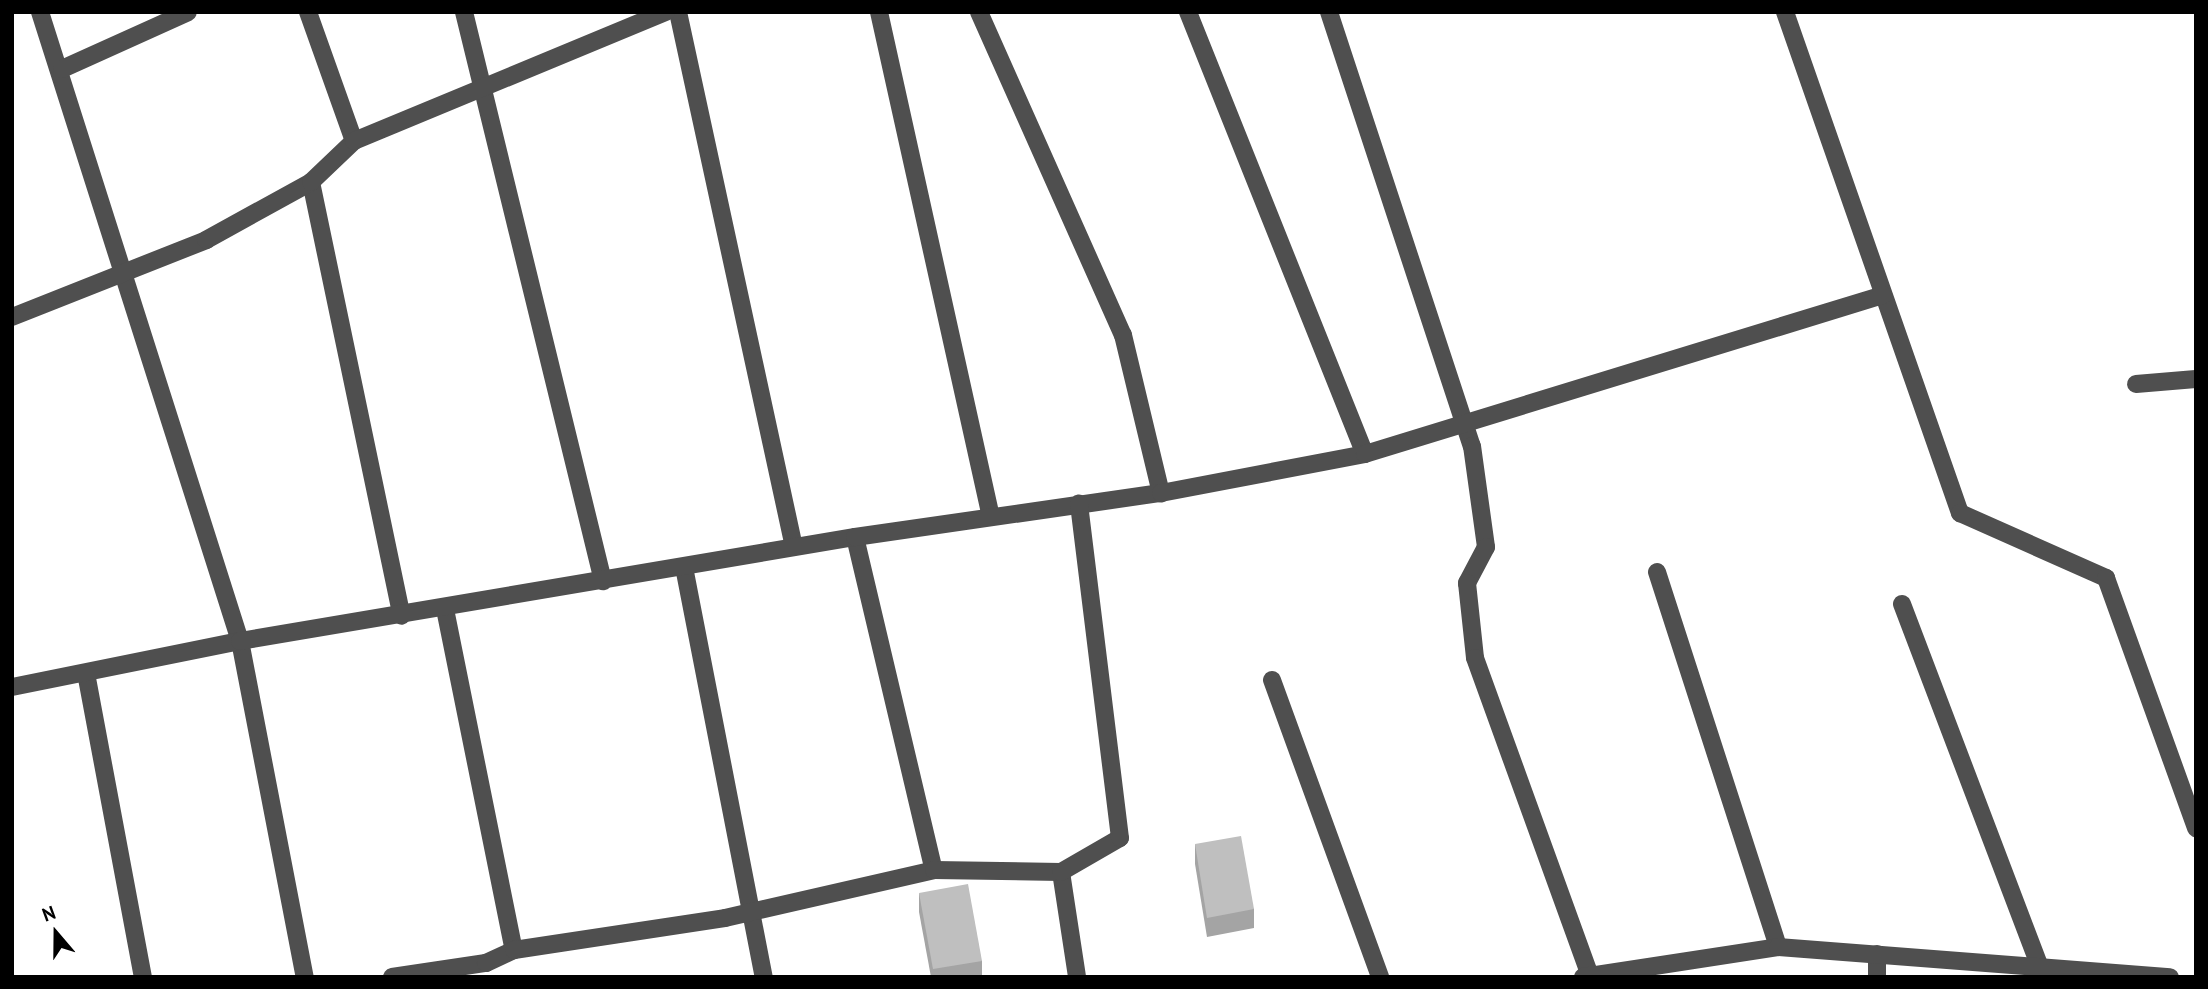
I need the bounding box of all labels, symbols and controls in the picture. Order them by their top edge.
north arrow [21,898,91,968]
text: N [39,900,59,927]

